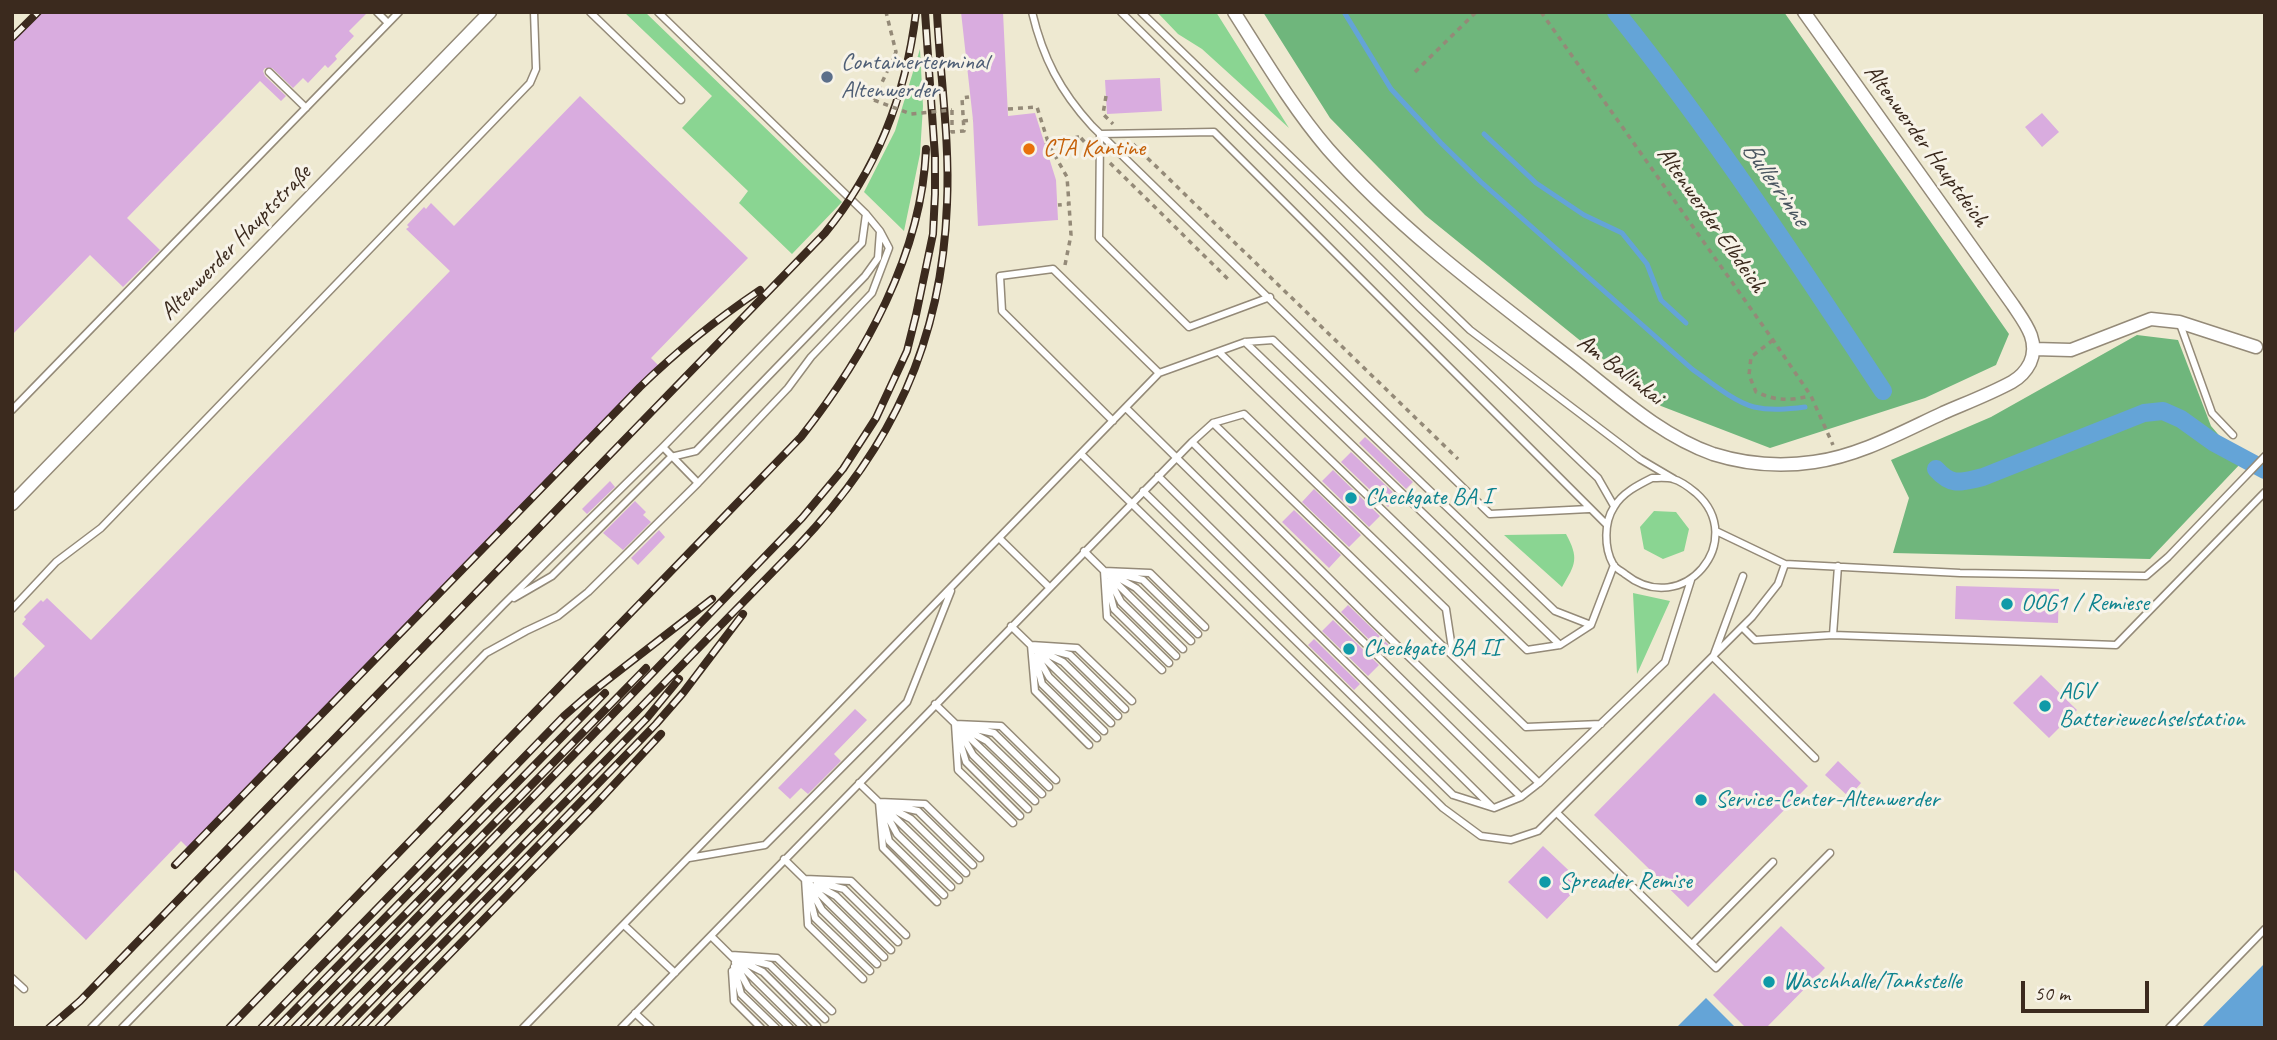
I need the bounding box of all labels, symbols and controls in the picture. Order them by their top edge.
place label: Containerterminal Altenwerder [841,49,989,105]
street label: Altenwerder Hauptdeich [1857,59,1995,233]
marker: Containerterminal Altenwerder [819,69,835,85]
place label: CTA Kantine [1043,135,1145,163]
water label: Bullerrinne [1735,136,1815,232]
marker: CTA Kantine [1021,141,1037,157]
street label: Altenwerder Elbdeich [1650,141,1772,299]
street label: Altenwerder Hauptstraße [154,159,318,327]
street label: Am Ballinkai [1571,328,1669,412]
place label: Checkgate BA I [1365,484,1492,512]
marker: Checkgate BA I [1343,490,1359,506]
place label: OOG1 / Remiese [2021,590,2149,618]
marker: OOG1 / Remiese [1999,596,2015,612]
place label: Checkgate BA II [1363,635,1500,663]
marker: Checkgate BA II [1341,641,1357,657]
place label: AGV Batteriewechselstation [2059,678,2244,734]
marker: AGV Batteriewechselstation [2037,698,2053,714]
place label: Service-Center-Altenwerder [1715,786,1939,814]
marker: Service-Center-Altenwerder [1693,792,1709,808]
place label: Spreader Remise [1559,868,1692,896]
marker: Spreader Remise [1537,874,1553,890]
scale bar [2025,967,2153,1011]
place label: Waschhalle/Tankstelle [1783,968,1962,996]
marker: Waschhalle/Tankstelle [1761,974,1777,990]
text: 50 m [2034,980,2070,1006]

